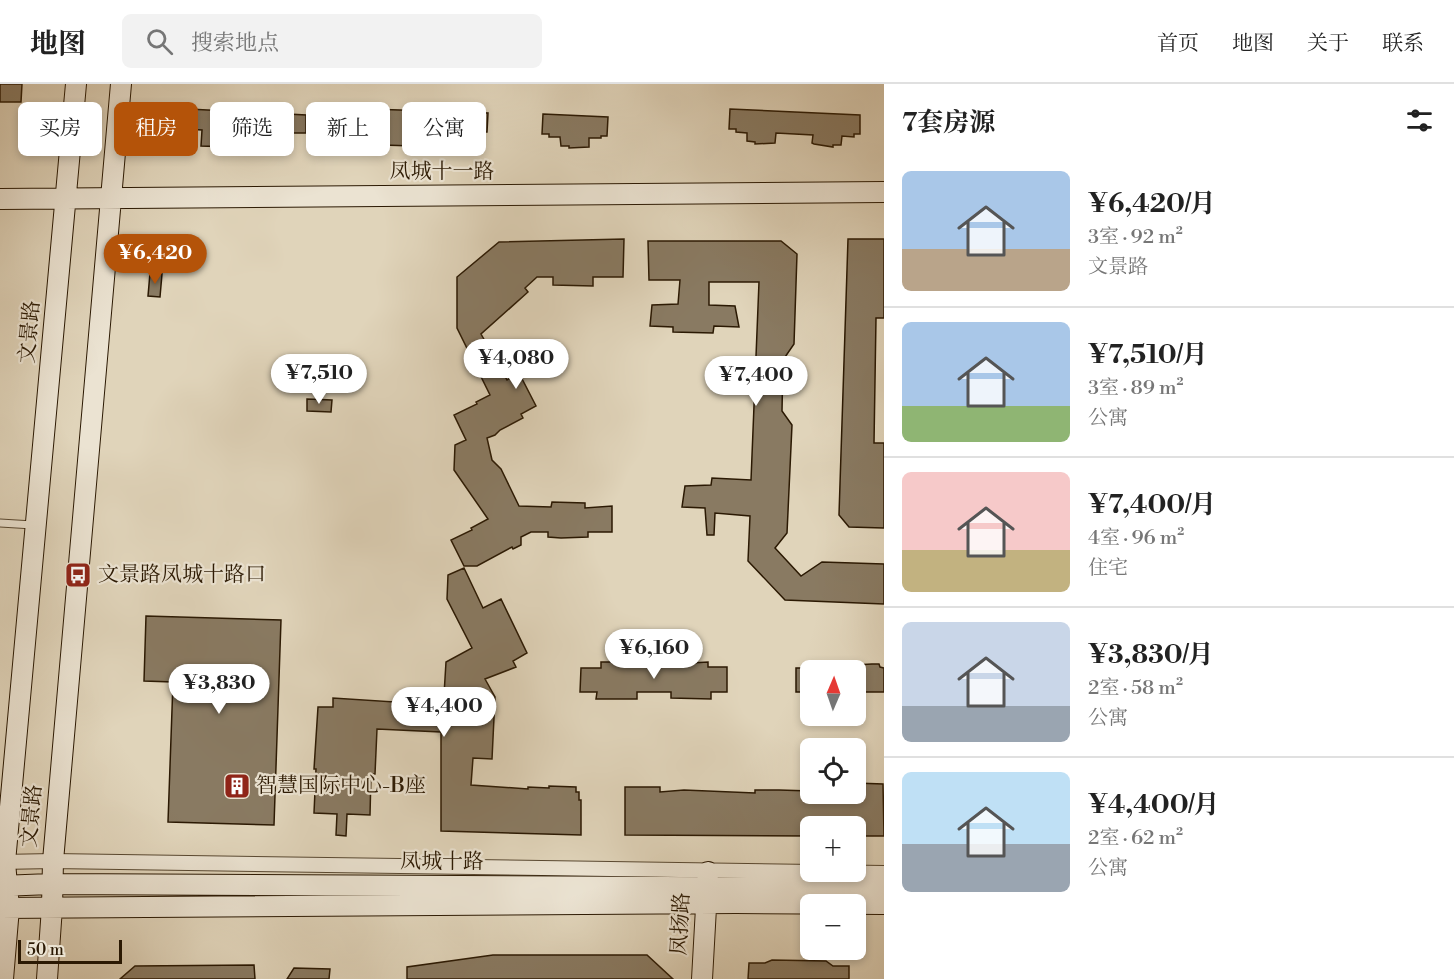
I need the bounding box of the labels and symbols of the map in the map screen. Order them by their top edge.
street label: 凤城十一路 [390,159,495,185]
pin: ¥6,420 [106,234,204,285]
street label: 文景路 [14,299,46,365]
pin: ¥4,080 [467,339,565,390]
pin: ¥7,510 [270,354,368,405]
pin: ¥7,400 [707,356,805,407]
bus stop icon: 文景路凤城十路口 [63,560,93,590]
place label: 文景路凤城十路口 [98,562,266,588]
pin: ¥6,160 [605,629,703,680]
north arrow [800,660,866,726]
pin: ¥3,830 [170,664,268,715]
pin: ¥4,400 [395,687,493,738]
building icon: 智慧国际中心-B座 [222,771,252,801]
place label: 智慧国际中心-B座 [256,773,426,799]
street label: 文景路 [16,783,48,849]
street label: 凤城十路 [400,849,484,875]
street label: 凤扬路 [666,892,696,956]
scale bar [18,937,122,964]

